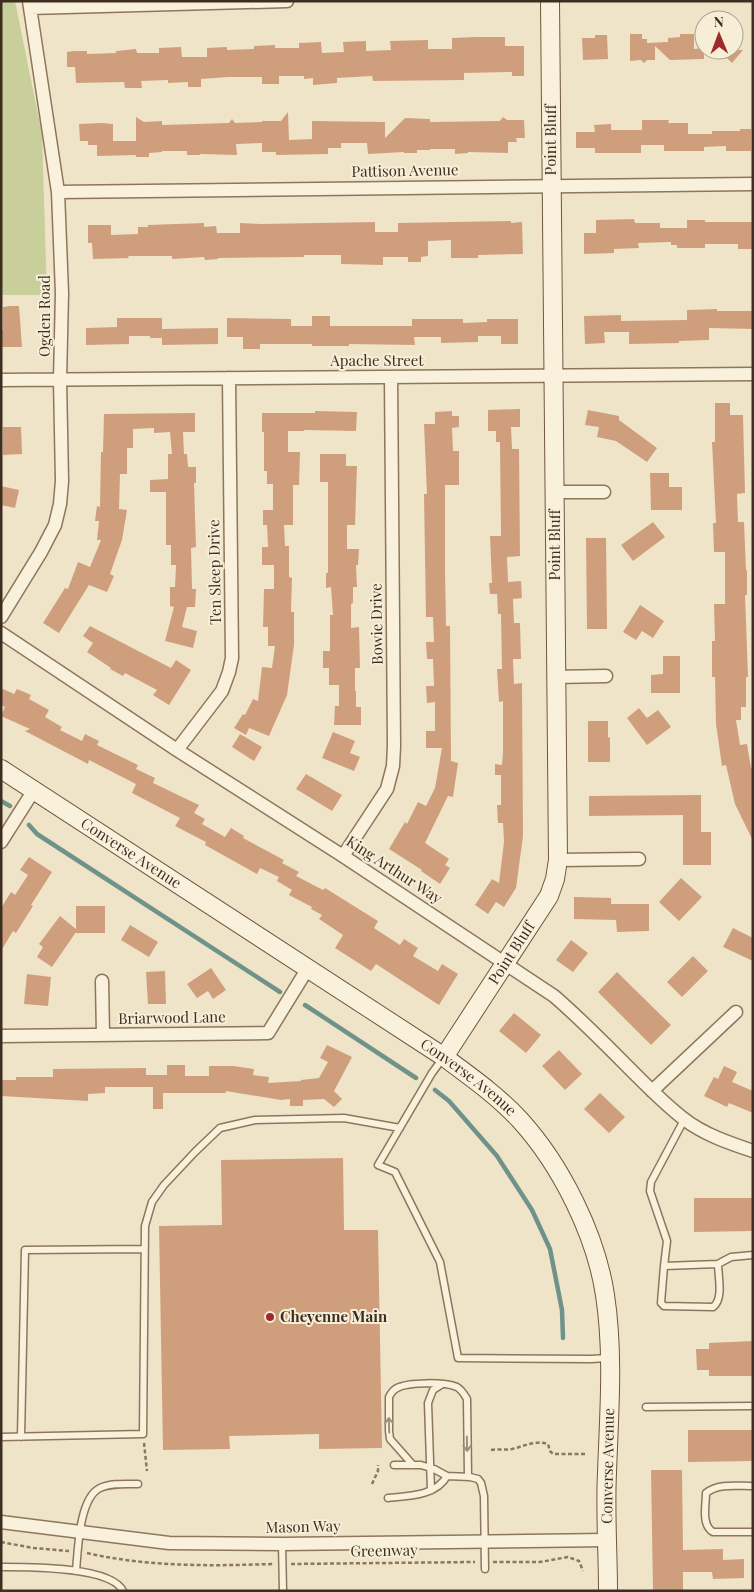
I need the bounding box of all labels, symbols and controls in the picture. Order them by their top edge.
north arrow [694,10,744,60]
text: N [714,12,724,31]
street label: Point Bluff [540,103,560,175]
street label: Pattison Avenue [351,159,459,181]
street label: Ogden Road [34,275,54,357]
street label: Apache Street [329,350,424,370]
street label: Point Bluff [544,508,564,580]
street label: Ten Sleep Drive [203,519,225,625]
street label: Bowie Drive [365,583,387,665]
street label: Converse Avenue [77,813,186,893]
street label: King Arthur Way [343,831,447,908]
street label: Point Bluff [483,916,539,988]
street label: Briarwood Lane [118,1006,226,1028]
street label: Converse Avenue [417,1033,521,1120]
place label: Cheyenne Main [280,1306,388,1326]
marker: Cheyenne Main [264,1311,276,1323]
street label: Converse Avenue [596,1408,618,1524]
one-way arrow [384,1418,393,1434]
one-way arrow [462,1436,472,1452]
street label: Mason Way [265,1515,341,1537]
street label: Greenway [350,1539,418,1561]

